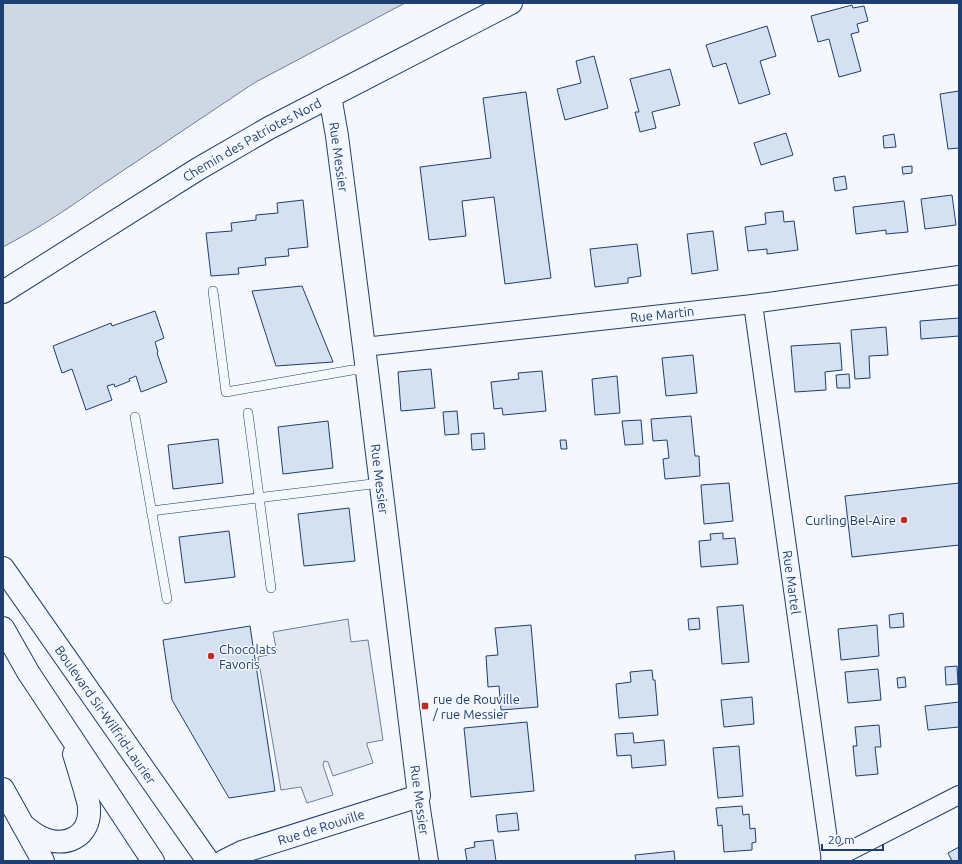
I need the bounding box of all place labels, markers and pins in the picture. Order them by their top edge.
place label: Curling Bel-Aire [805,513,896,527]
marker: Curling Bel-Aire [899,515,909,525]
place label: Chocolats Favoris [219,642,277,671]
marker: Chocolats Favoris [206,651,216,661]
place label: rue de Rouville / rue Messier [432,692,520,721]
marker: rue de Rouville / rue Messier [420,701,430,711]

